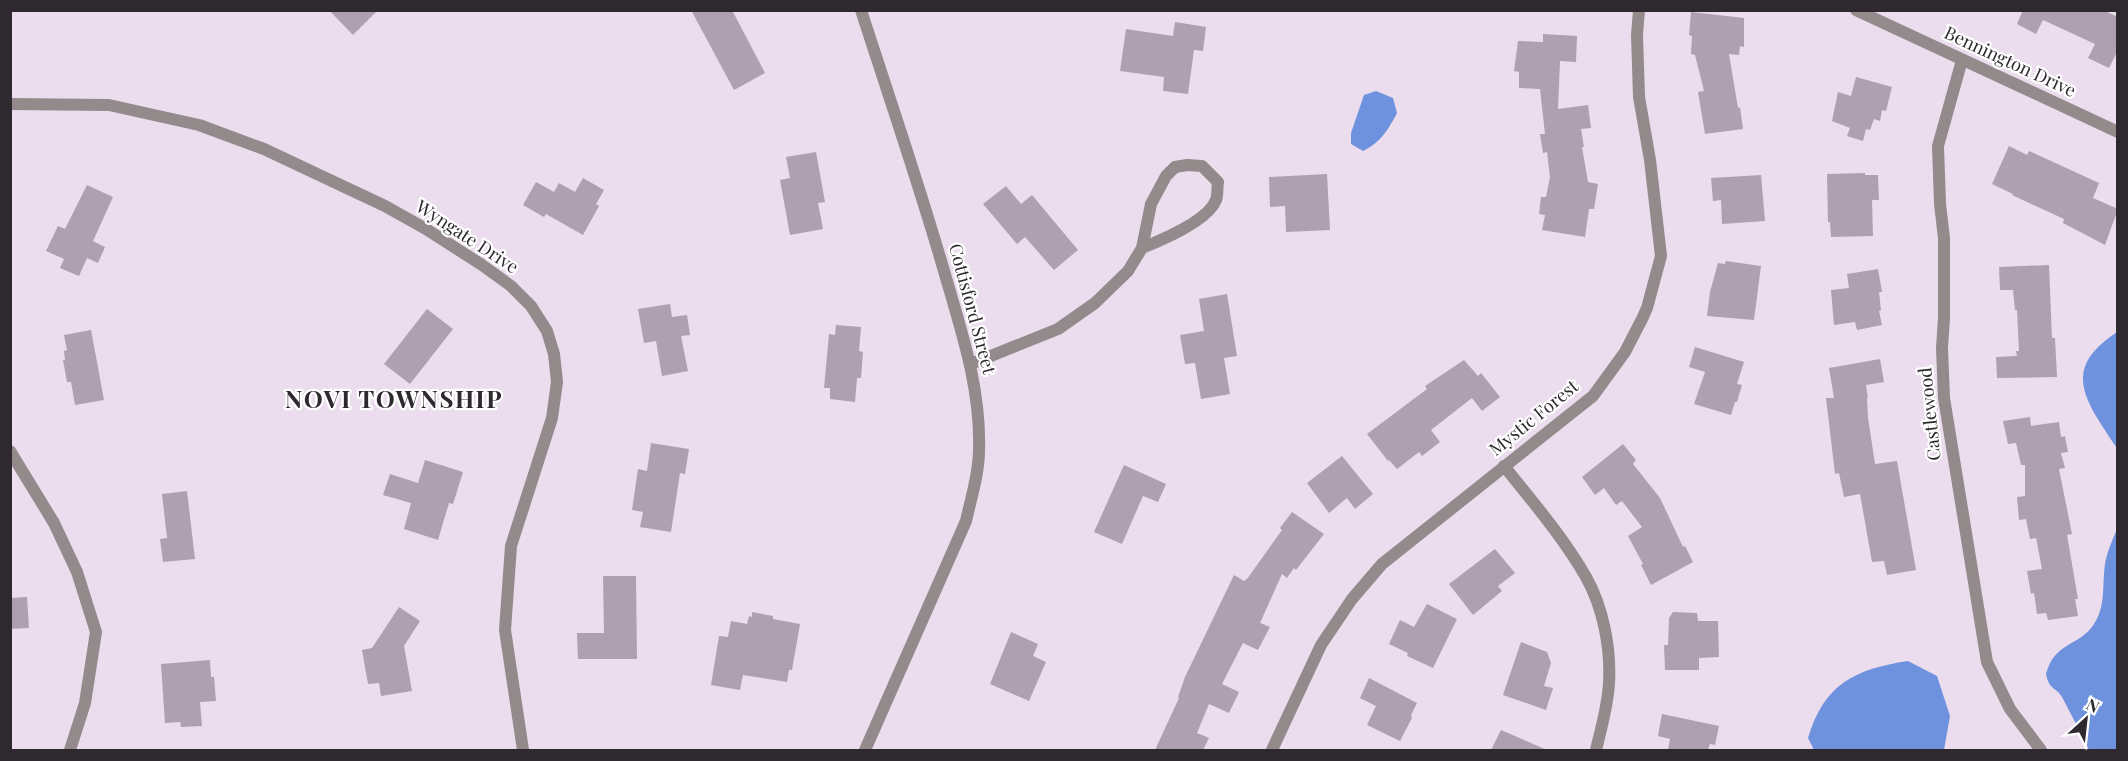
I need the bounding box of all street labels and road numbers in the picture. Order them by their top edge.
street label: Bennington Drive [1941,20,2080,102]
street label: Wyngate Drive [411,193,524,278]
street label: Cottisford Street [944,241,1002,377]
street label: Castlewood [1912,366,1946,462]
street label: Mystic Forest [1484,373,1583,461]

